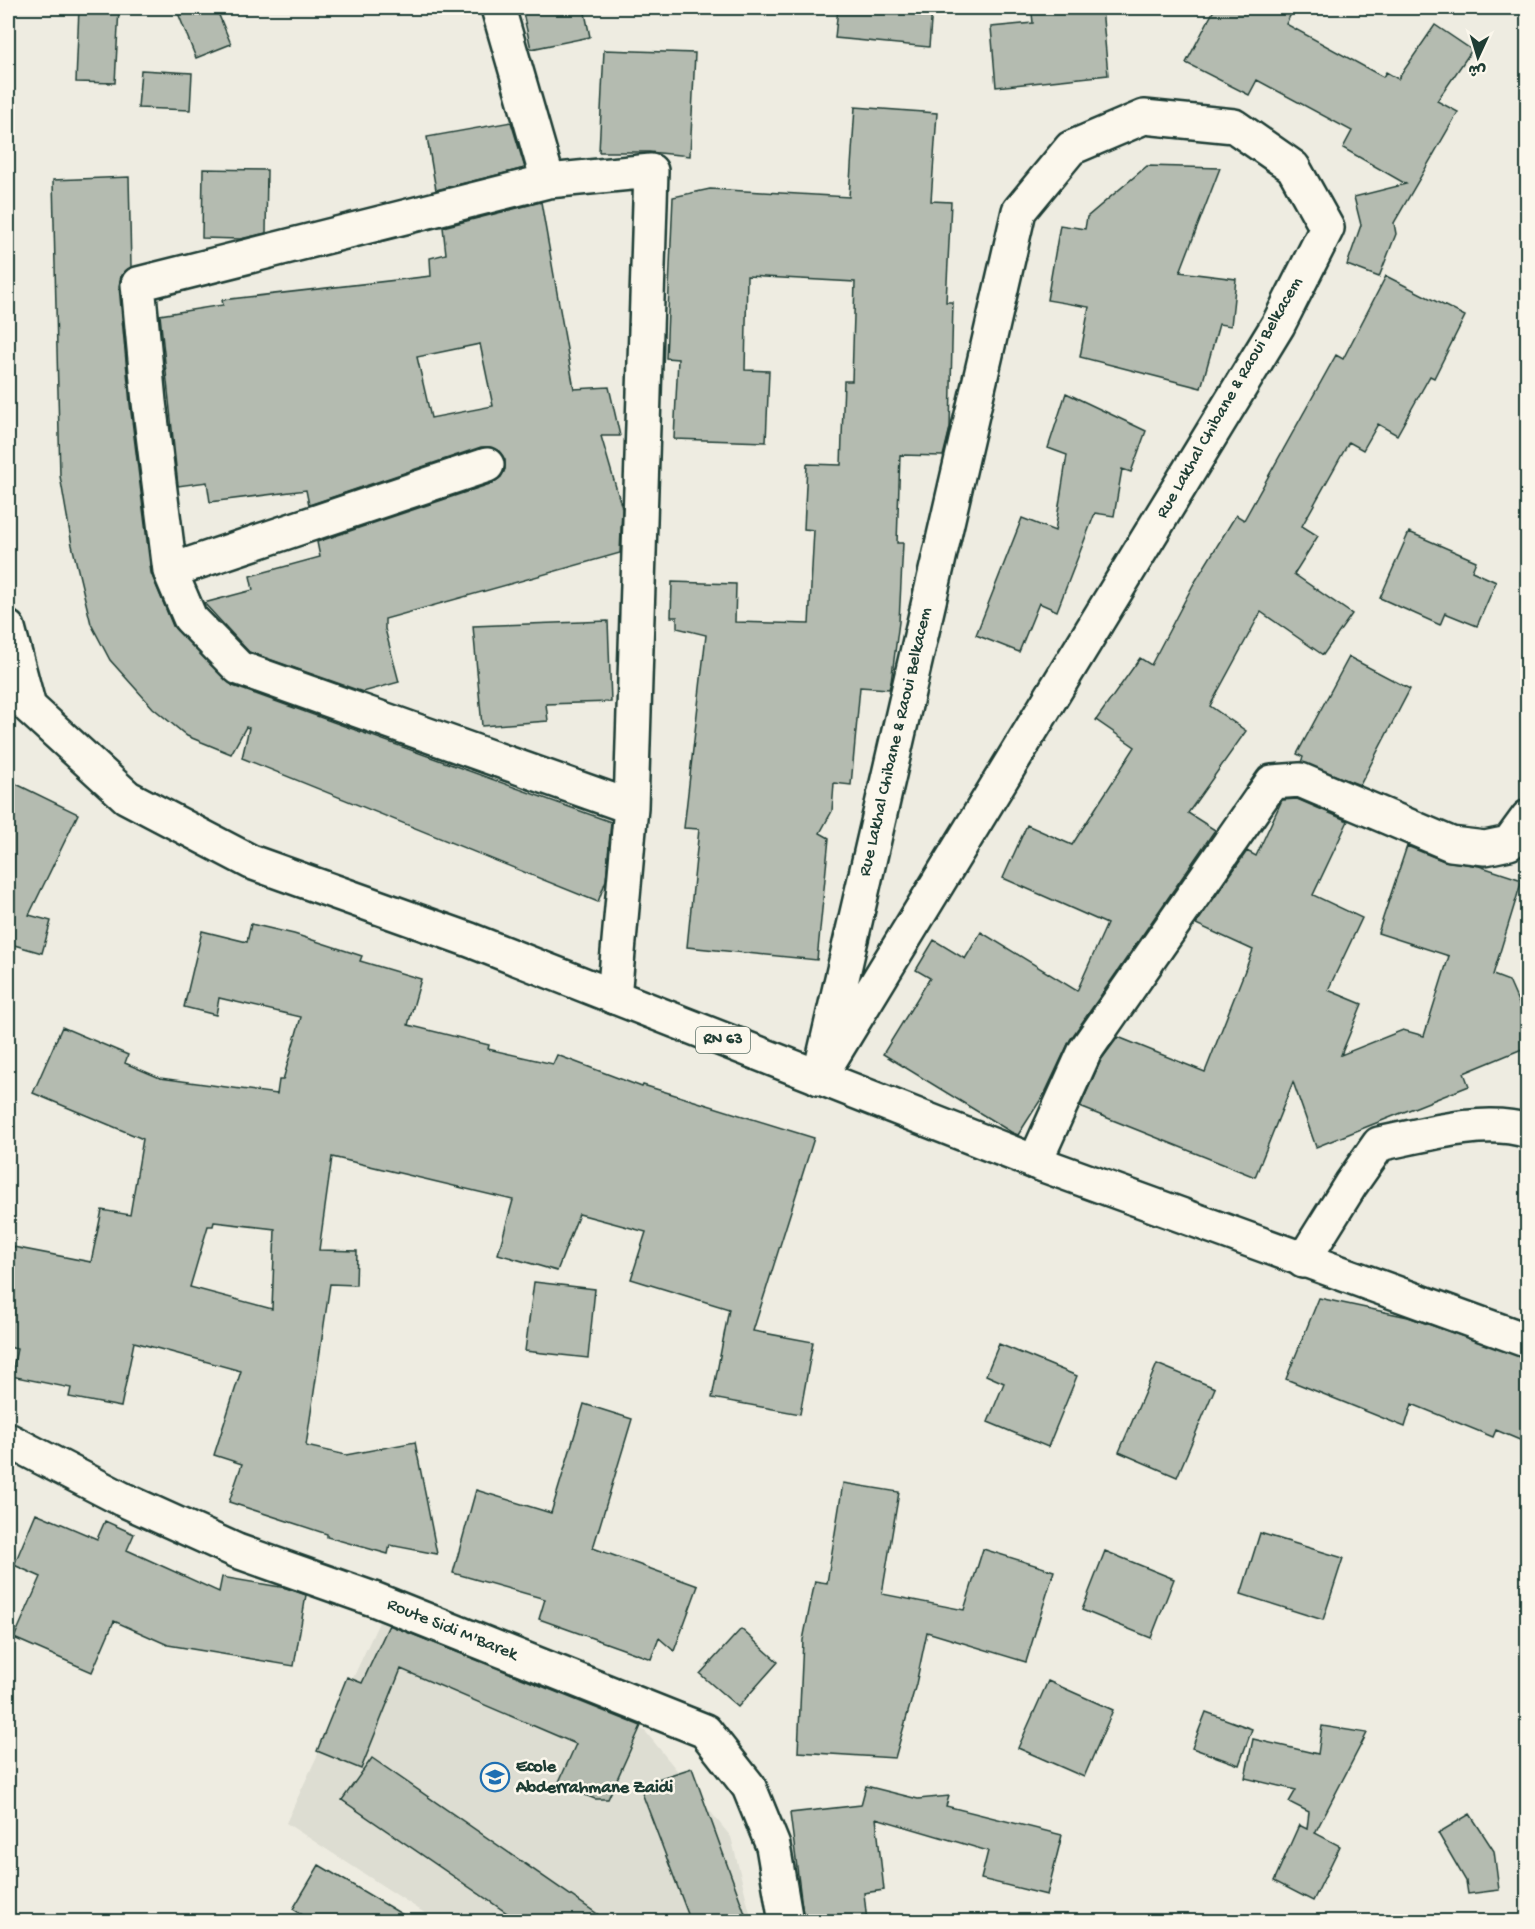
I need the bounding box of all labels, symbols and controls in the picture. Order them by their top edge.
north arrow [1448,27,1508,87]
text: ش [1468,58,1487,79]
street label: Rue Lakhal Chibane & Raoui Belkacem [1152,273,1308,523]
street label: Rue Lakhal Chibane & Raoui Belkacem [855,605,937,879]
road number: RN 63 [696,1027,750,1053]
street label: Route Sidi M'Barek [384,1594,522,1667]
place label: Ecole Abderrahmane Zaidi [515,1757,673,1799]
school or university icon: Ecole Abderrahmane Zaidi [479,1761,511,1793]

